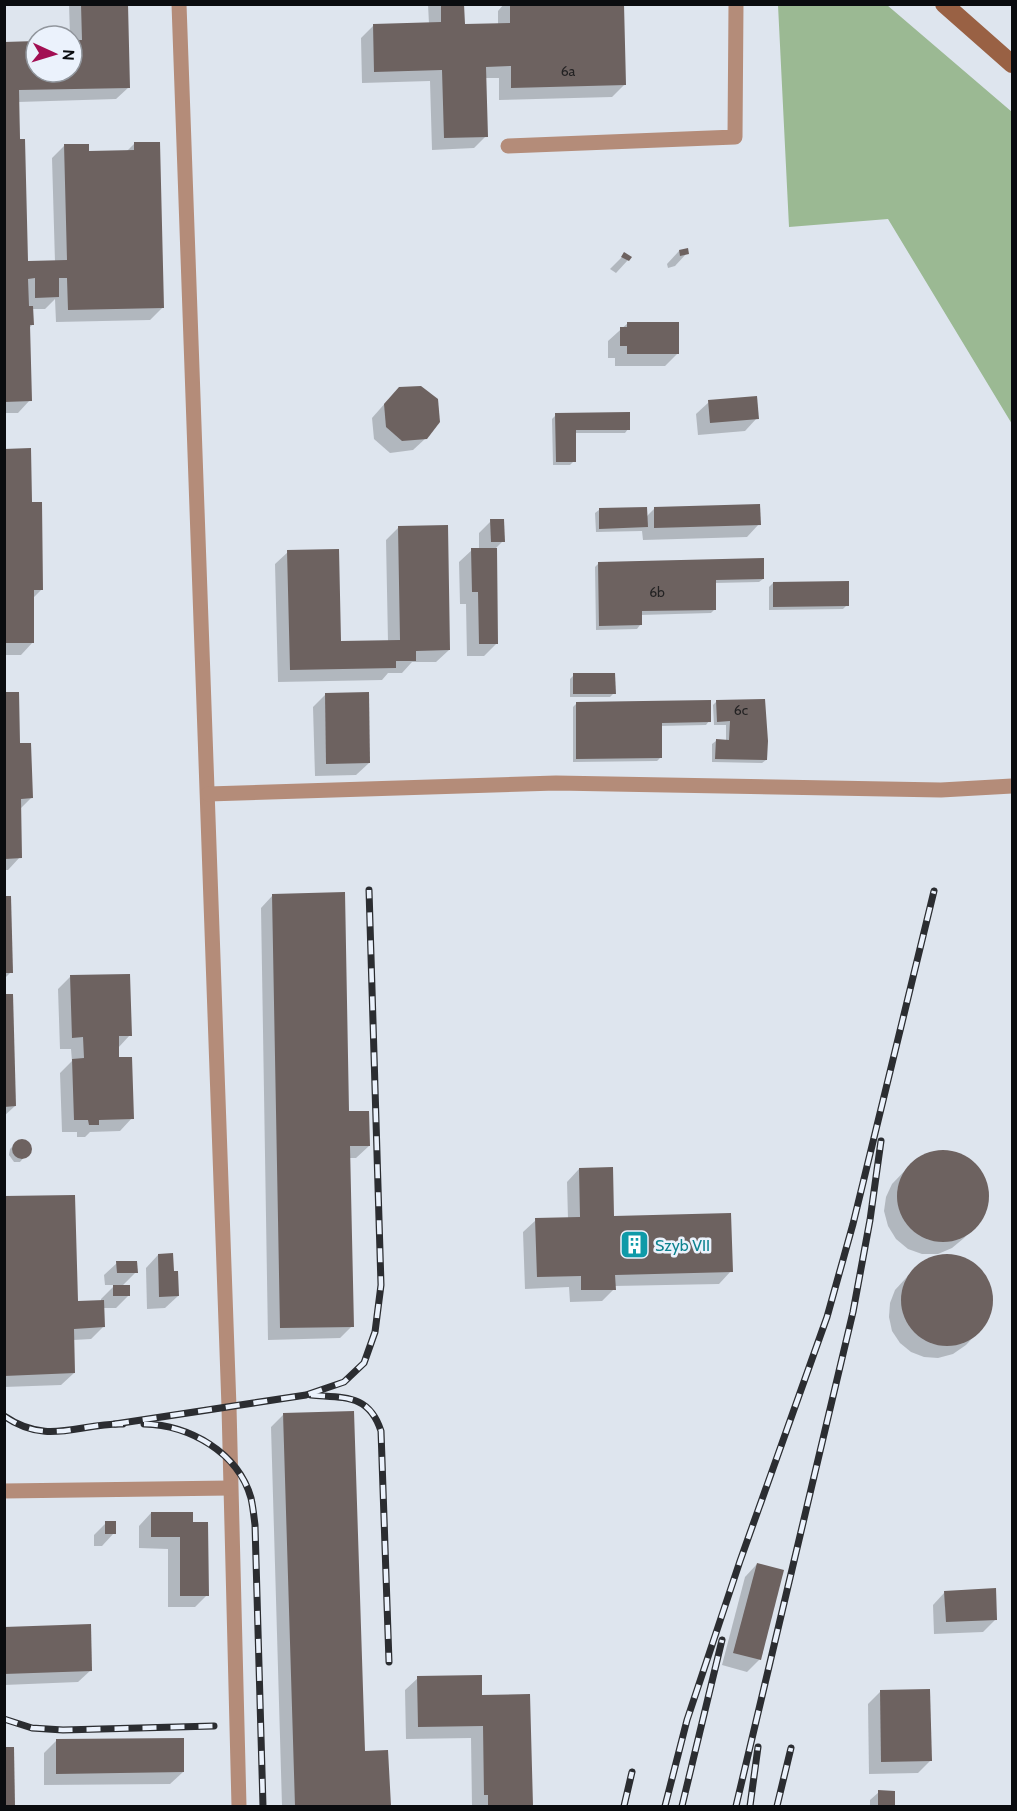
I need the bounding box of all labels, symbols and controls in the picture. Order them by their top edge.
north arrow [24,24,84,84]
text: N [59,49,78,61]
house number: 6a [561,62,576,80]
house number: 6b [649,583,665,601]
house number: 6c [734,701,748,719]
building icon: Szyb VII [618,1229,650,1261]
place label: Szyb VII [655,1236,710,1255]

